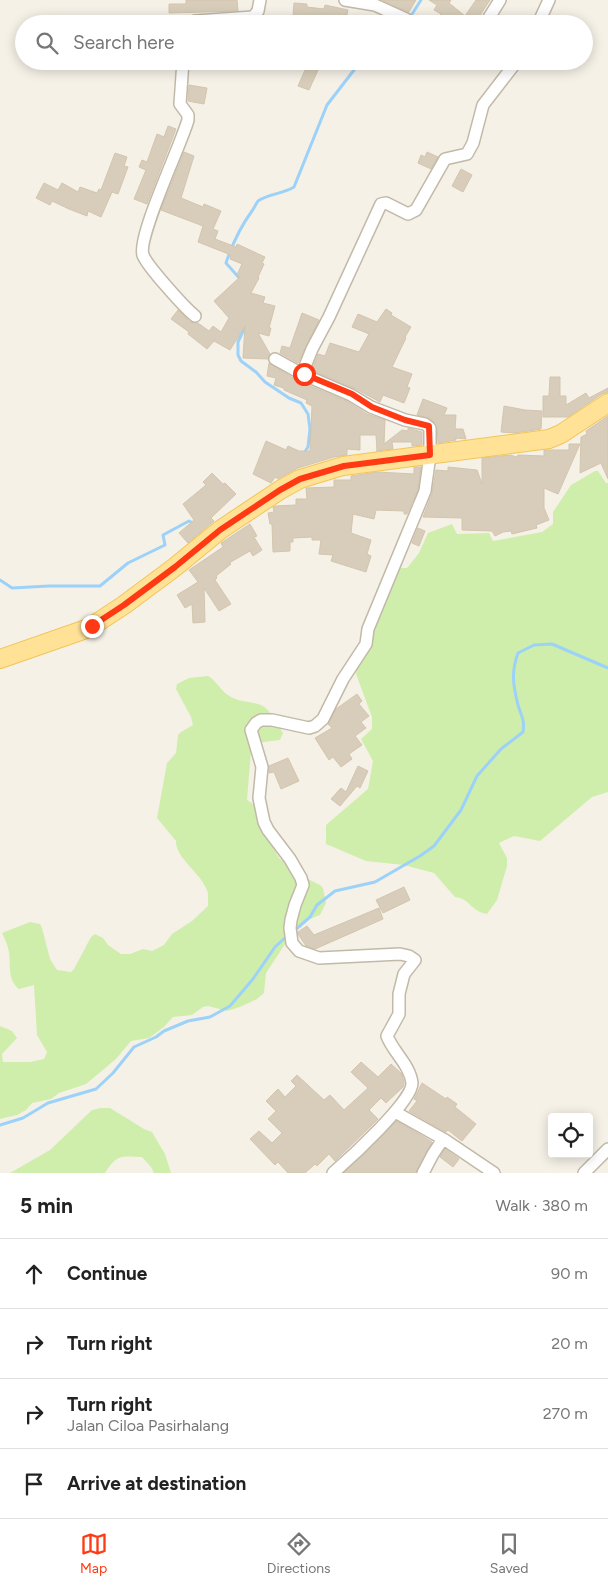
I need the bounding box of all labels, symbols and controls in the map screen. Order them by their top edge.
search box [15,15,593,70]
icon: search [33,29,61,57]
text: Search here [73,31,175,54]
route start [293,363,316,386]
route end [81,615,104,638]
map controls [548,1113,593,1158]
button: locate [548,1113,593,1158]
text: 5 min [20,1193,73,1218]
text: Walk · 380 m [496,1196,588,1215]
icon: ahead [20,1260,48,1288]
text: Continue [67,1262,147,1285]
text: 90 m [551,1264,588,1283]
icon: right [20,1330,48,1358]
text: Turn right [67,1332,153,1355]
text: 20 m [551,1334,588,1353]
text: Turn right [67,1393,153,1416]
icon: right [20,1400,48,1428]
text: 270 m [543,1404,588,1423]
text: Jalan Ciloa Pasirhalang [67,1416,229,1435]
icon: arrive [20,1470,48,1498]
text: Arrive at destination [67,1472,246,1495]
tab: Map [80,1530,108,1577]
tab: Directions [267,1530,331,1577]
tab: Saved [490,1530,528,1577]

